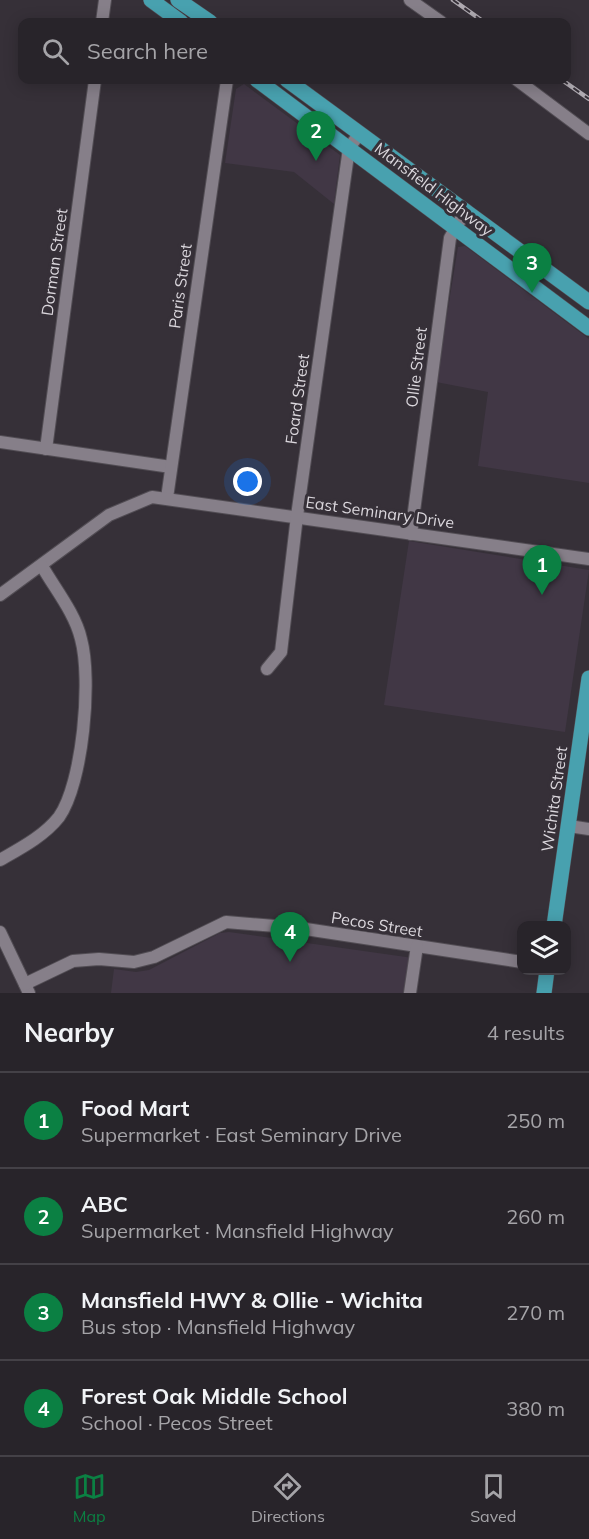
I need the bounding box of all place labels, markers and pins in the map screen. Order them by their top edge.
pin: 2 [296,112,336,161]
pin: 3 [512,244,552,293]
pin: 1 [522,546,562,595]
pin: 4 [270,912,310,962]

